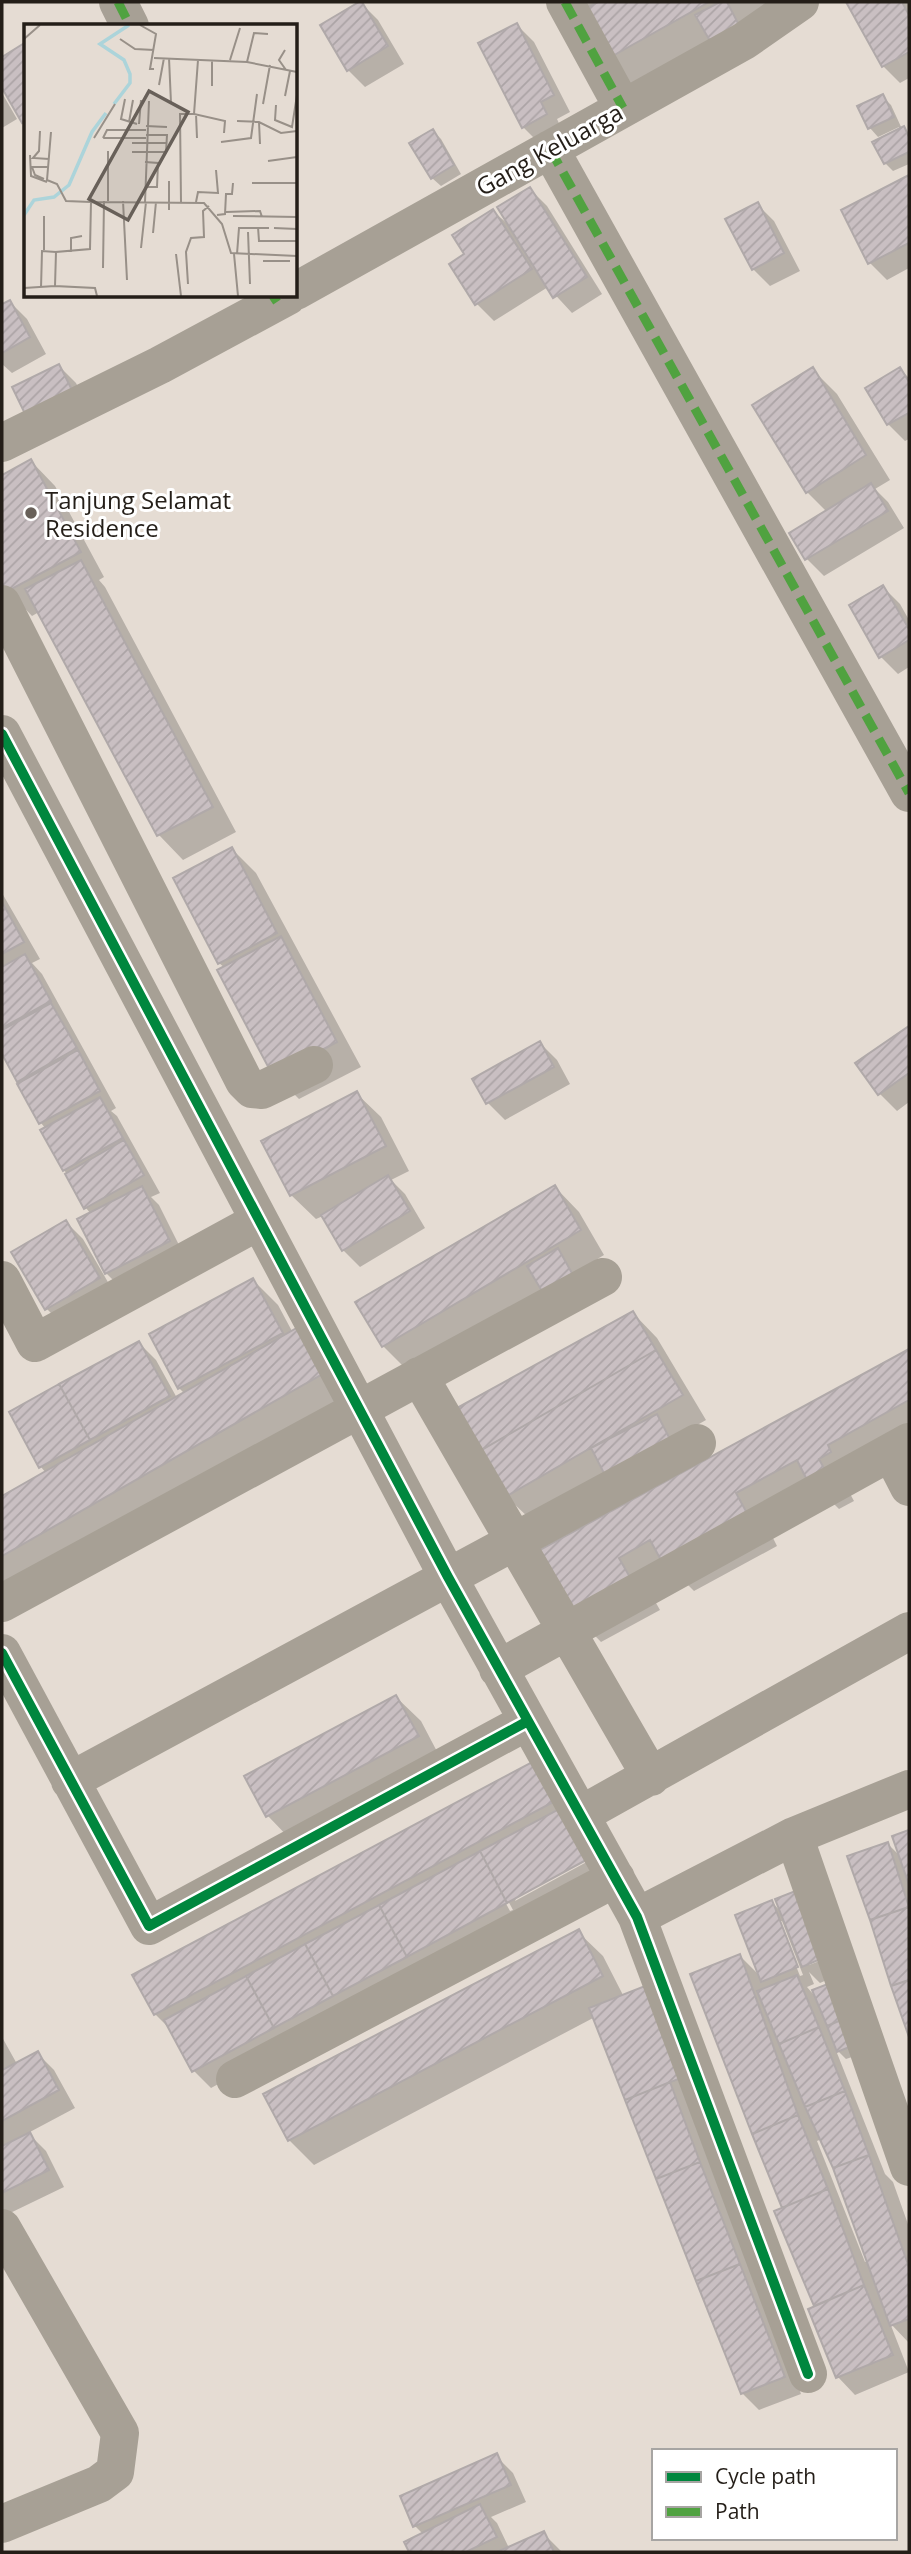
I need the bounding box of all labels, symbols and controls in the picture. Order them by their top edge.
inset map [24,24,298,298]
street label: Gang Keluarga [470,95,628,203]
place label: Tanjung Selamat Residence [45,483,231,544]
marker: Tanjung Selamat Residence [23,505,39,521]
legend [652,2449,897,2540]
text: Cycle path [715,2462,816,2490]
text: Path [715,2497,760,2525]

